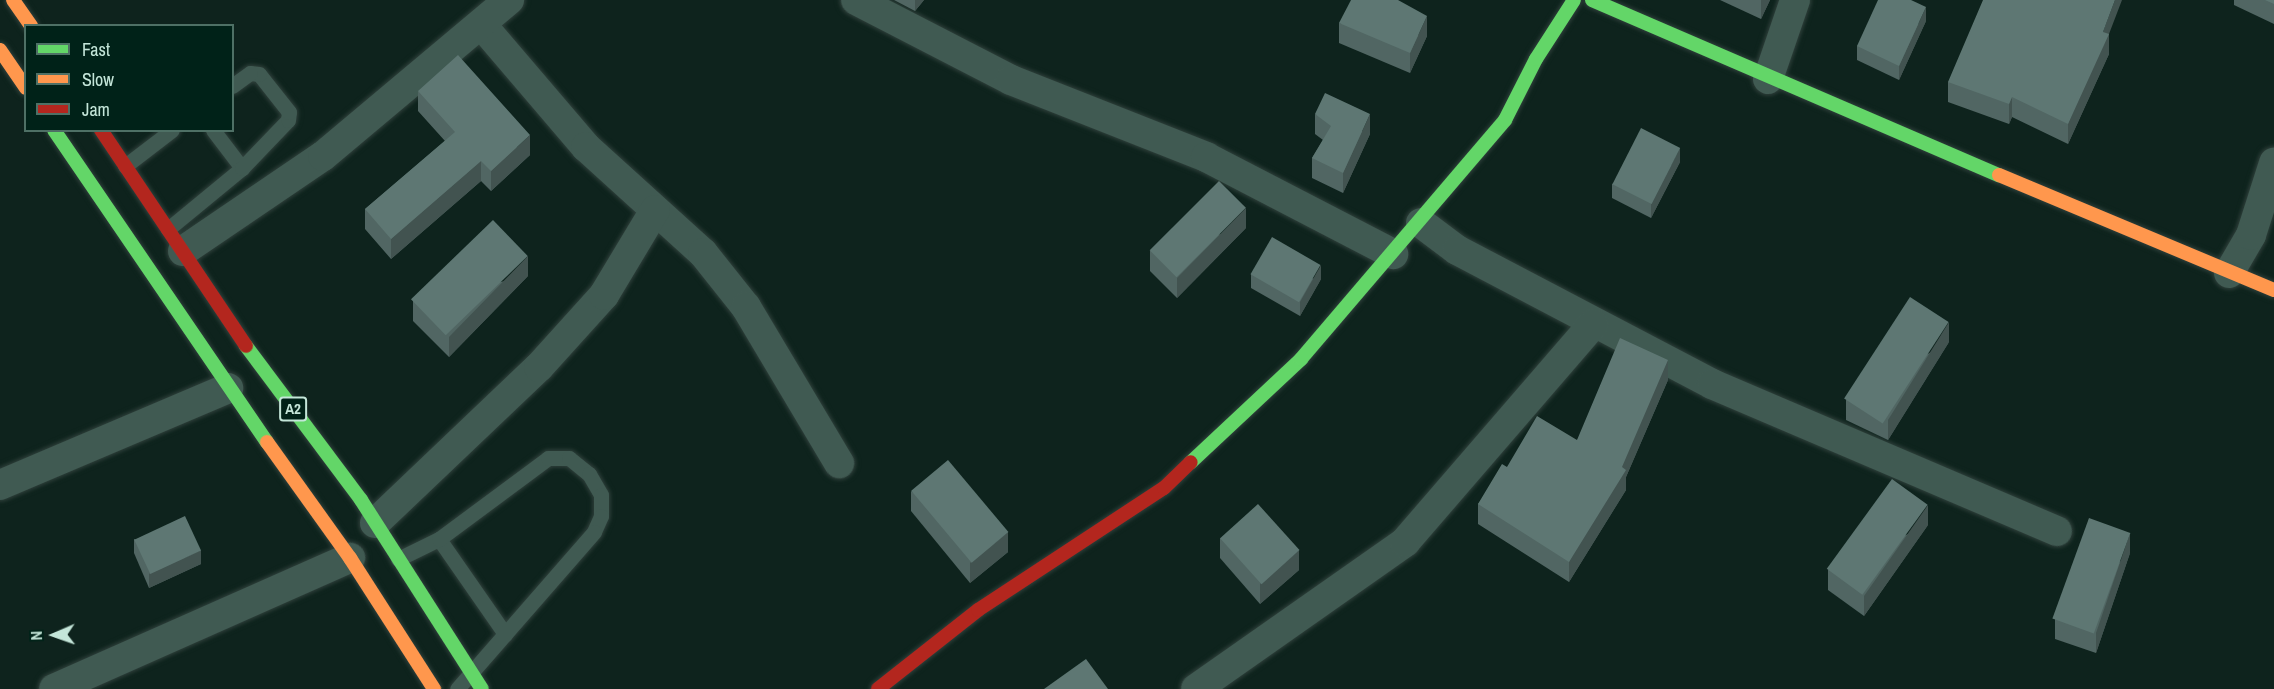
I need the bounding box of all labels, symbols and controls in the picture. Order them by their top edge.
legend [24,24,234,132]
text: Fast [82,37,110,62]
text: Slow [82,67,114,92]
text: Jam [82,97,110,122]
road number: A2 [278,397,308,421]
north arrow [24,605,84,665]
text: N [25,631,47,641]

